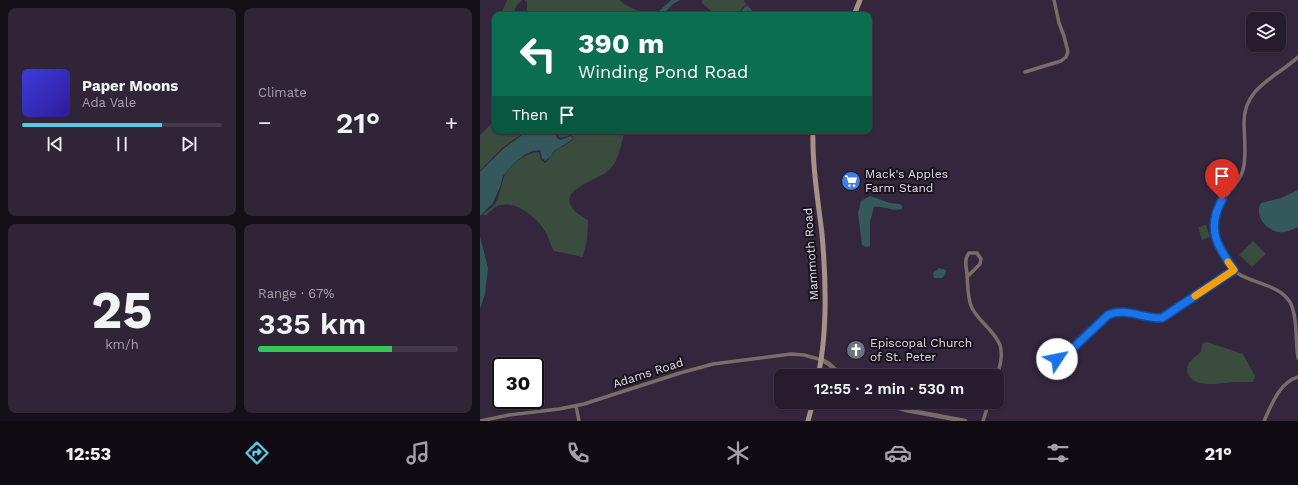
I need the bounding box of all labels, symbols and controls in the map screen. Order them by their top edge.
map controls [1246,12,1286,52]
button: layers [1246,12,1286,52]
text: 390 m [578,27,664,60]
icon: left [512,28,564,80]
text: Winding Pond Road [578,61,748,82]
text: Paper Moons [82,77,178,95]
text: Climate [258,85,307,100]
text: Ada Vale [82,95,136,110]
icon: arrive [556,104,578,126]
text: 21° [336,105,380,140]
text: Then [512,106,548,124]
text: − [258,110,271,135]
text: + [445,110,458,135]
icon: previous [44,133,66,155]
icon: pause [111,133,133,155]
icon: next [178,133,200,155]
pin [1205,159,1239,200]
icon: arrive [1211,165,1233,187]
place label: Mack's Apples Farm Stand [865,167,948,195]
supermarket icon: Mack's Apples Farm Stand [840,170,862,192]
street label: Mammoth Road [801,207,821,301]
text: 25 [91,280,153,341]
text: Range · 67% [258,286,334,301]
text: 335 km [258,306,366,341]
place label: Episcopal Church of St. Peter [870,336,972,364]
text: km/h [105,337,139,352]
position arrow [1036,338,1078,380]
church icon: Episcopal Church of St. Peter [845,339,867,361]
street label: Adams Road [611,355,685,391]
speed limit sign: 30 [492,357,544,409]
text: 12:55 · 2 min · 530 m [814,380,964,398]
icon: directions [243,439,271,467]
icon: music [404,439,432,467]
icon: phone [564,439,592,467]
icon: climate [724,439,752,467]
icon: car [884,439,912,467]
icon: filters [1044,439,1072,467]
text: 12:53 [66,443,111,464]
text: 21° [1205,443,1232,464]

